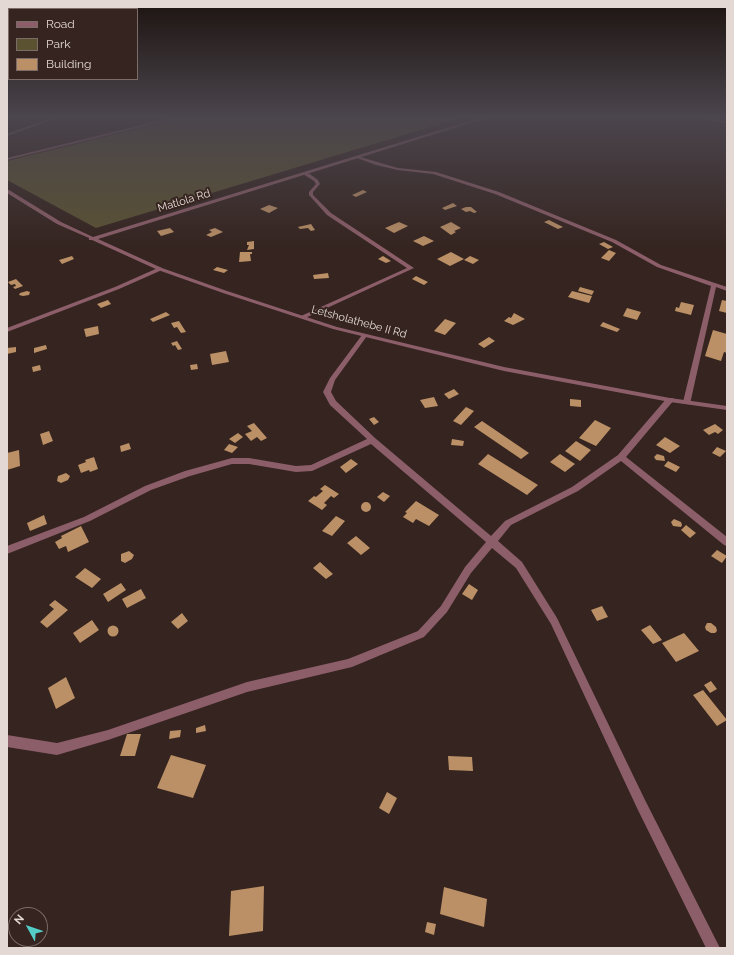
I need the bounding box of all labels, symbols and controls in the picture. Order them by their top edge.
legend [8,8,138,80]
text: Road [46,17,75,31]
text: Park [46,37,71,51]
text: Building [46,57,92,71]
street label: Matlola Rd [156,187,212,215]
street label: Letsholathebe II Rd [310,303,408,341]
north arrow [8,907,48,947]
text: N [12,912,27,927]

